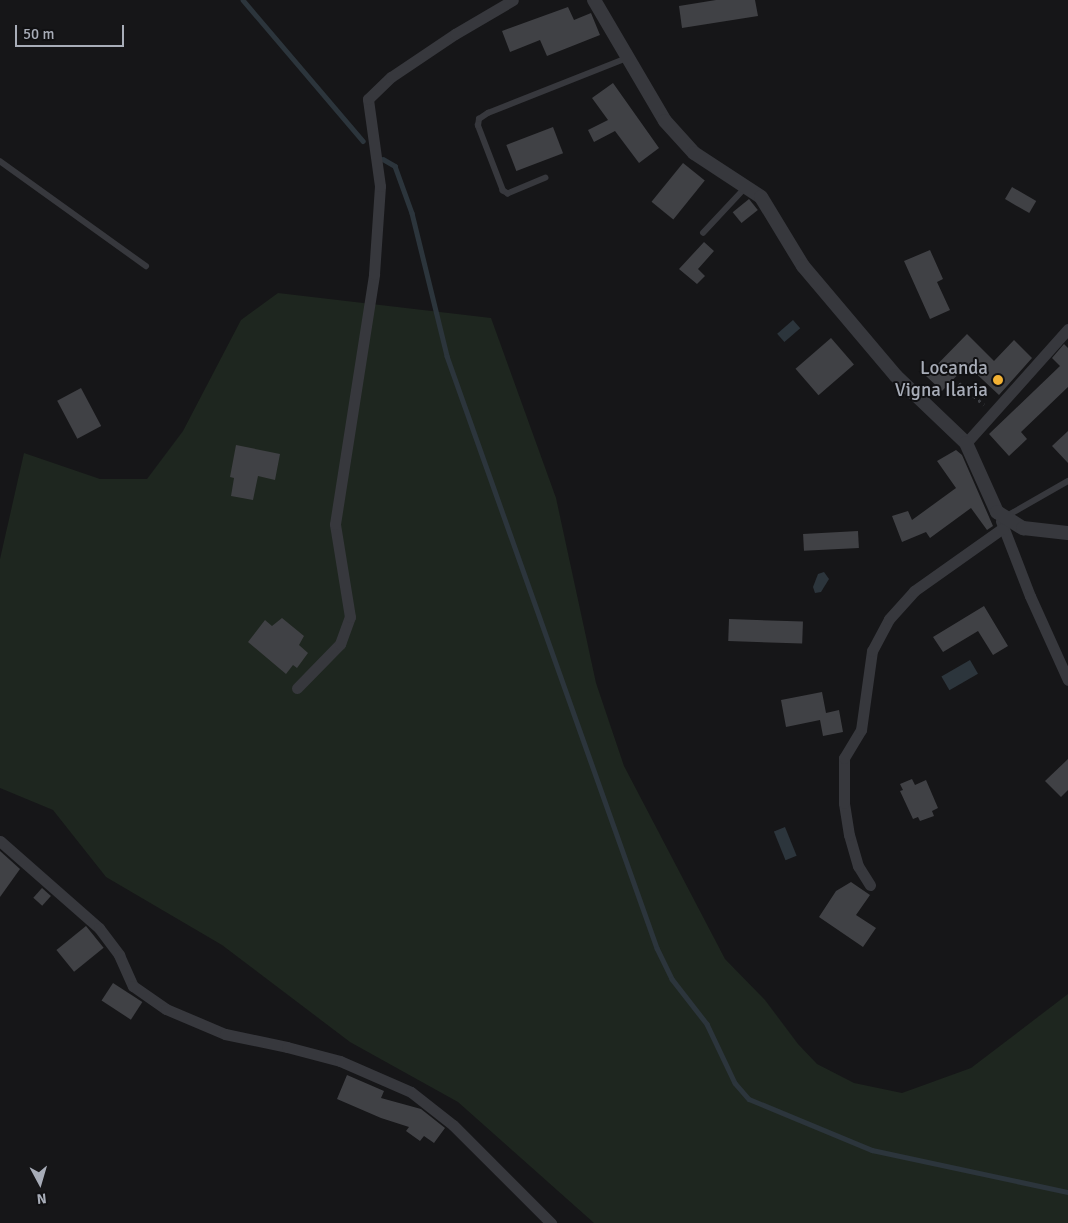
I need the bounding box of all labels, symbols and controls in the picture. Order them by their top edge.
scale bar [18,15,126,47]
text: 50 m [23,25,54,43]
place label: Locanda Vigna Ilaria [895,358,988,402]
marker: Locanda Vigna Ilaria [992,374,1004,386]
north arrow [15,1158,65,1208]
text: N [36,1189,47,1207]

